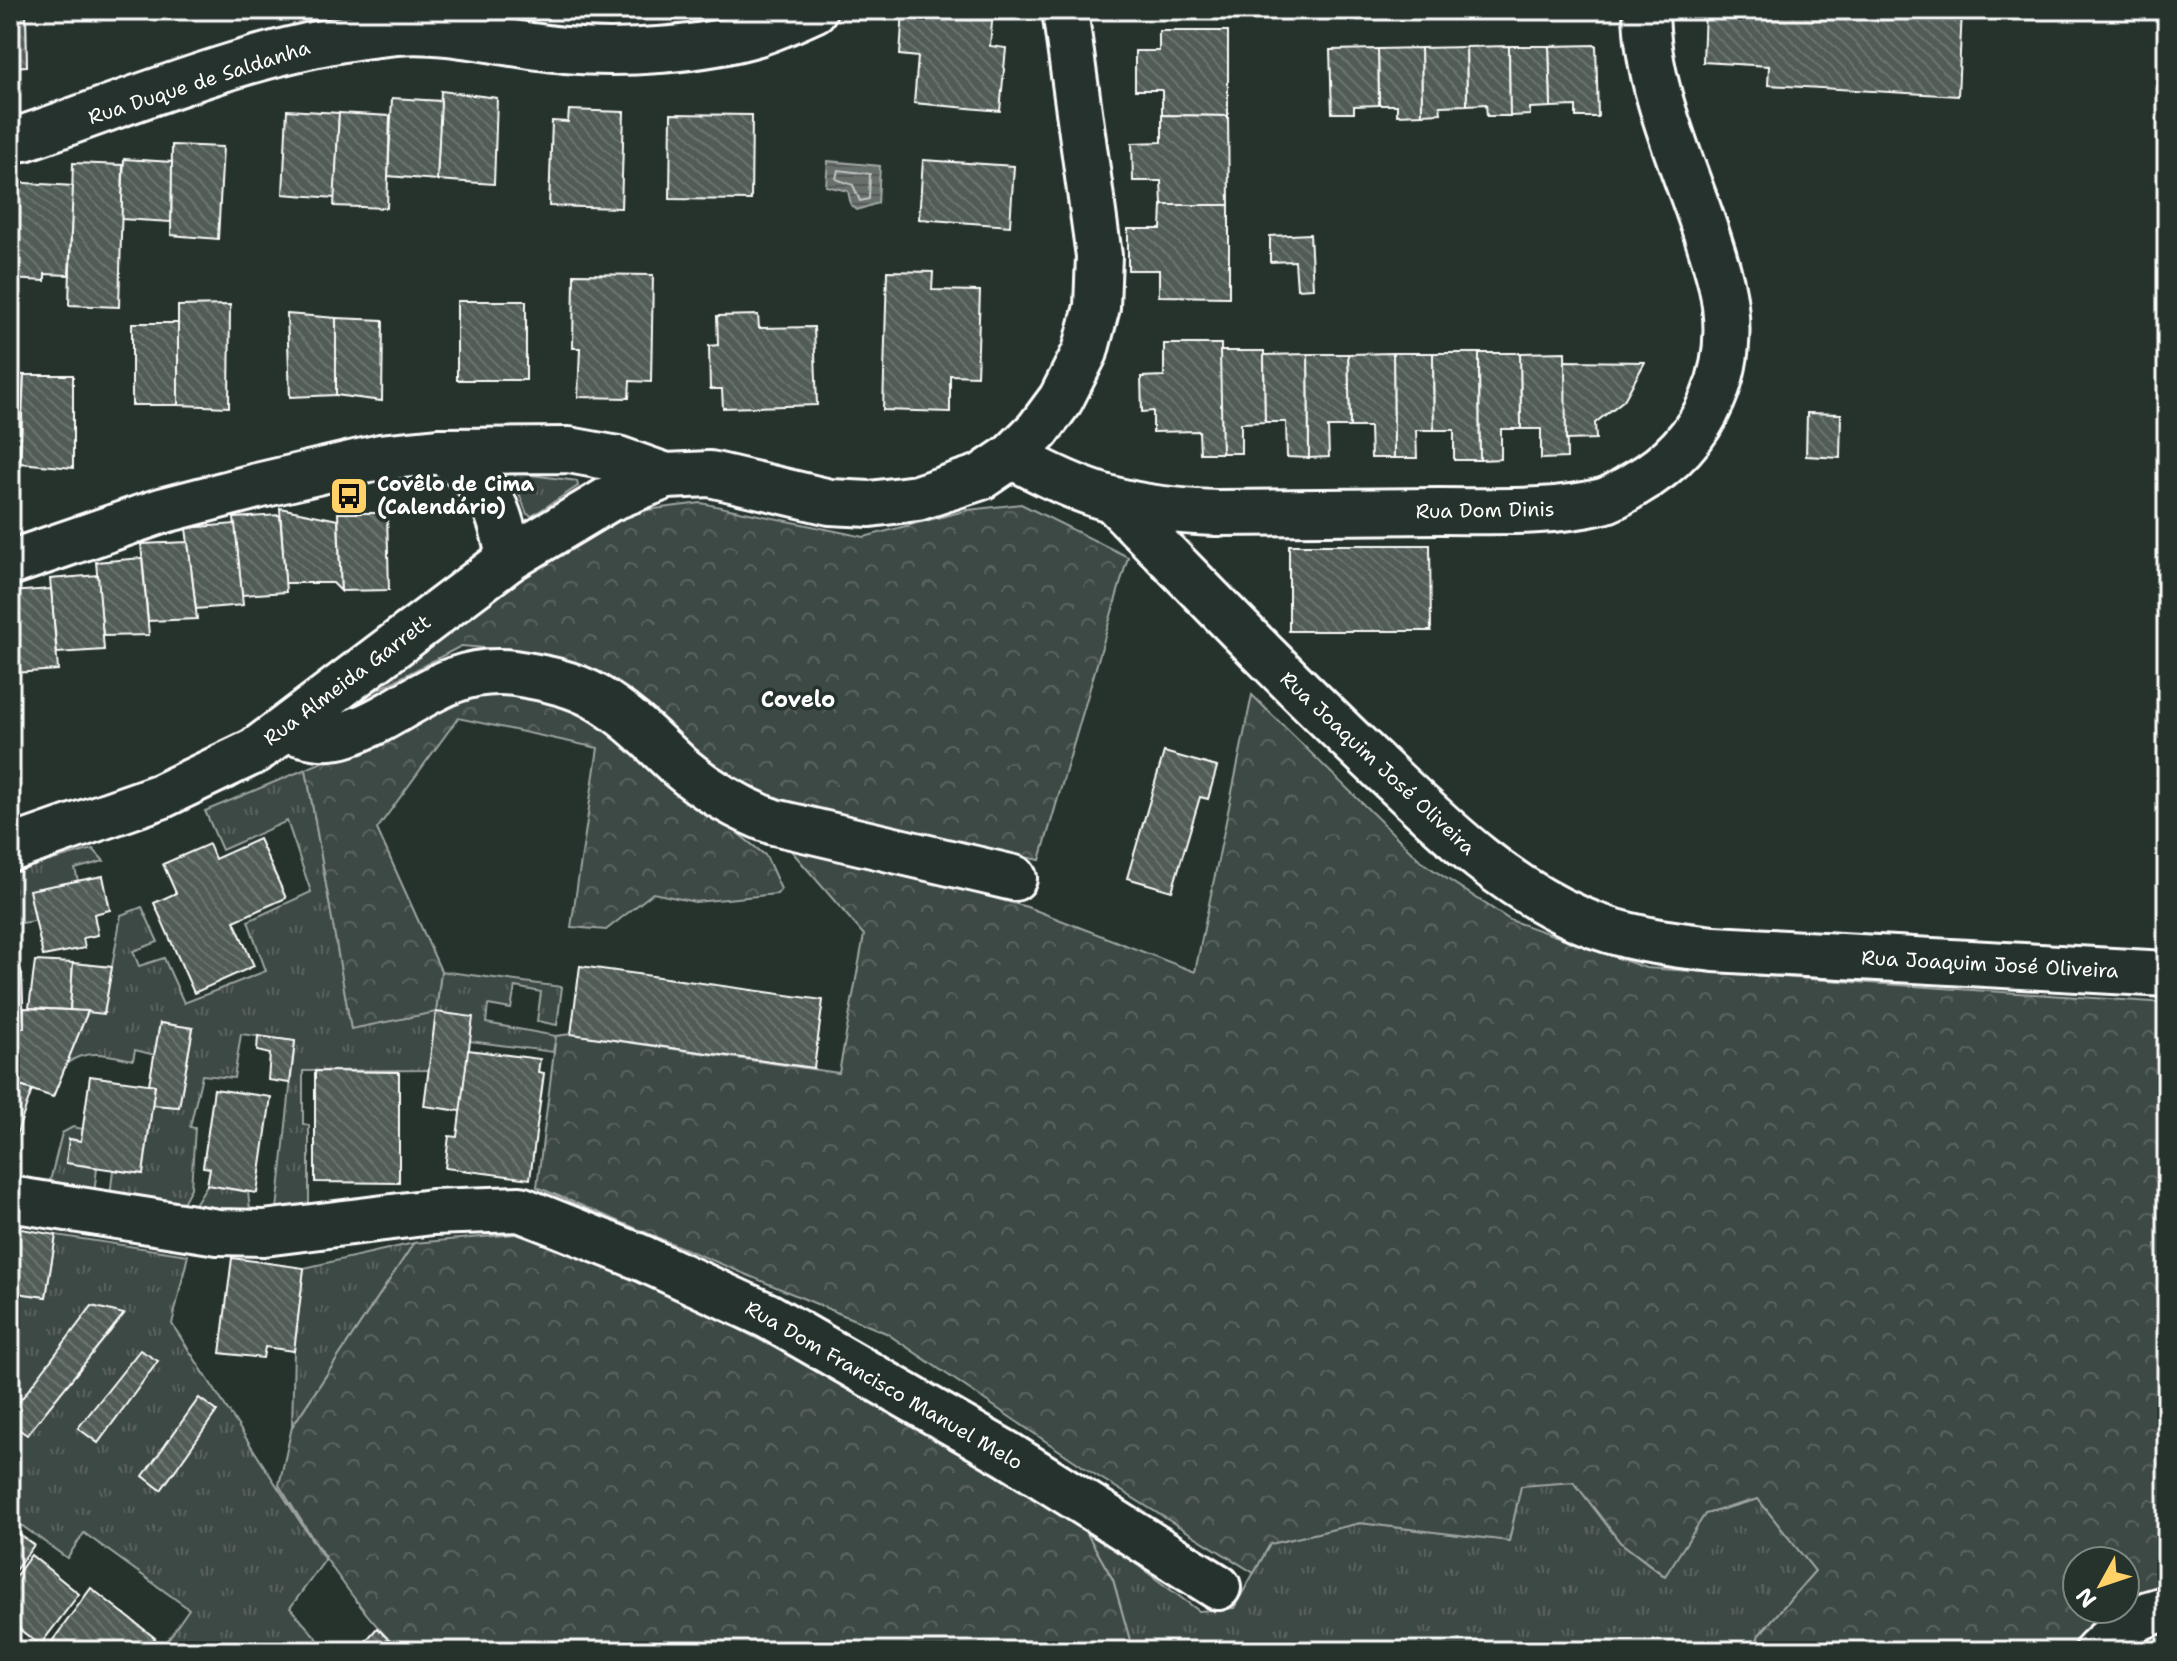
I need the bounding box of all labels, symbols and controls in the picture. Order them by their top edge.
street label: Rua Duque de Saldanha [85,34,314,130]
place label: Covêlo de Cima (Calendário) [377,471,535,520]
bus stop icon: Covêlo de Cima (Calendário) [328,475,370,517]
street label: Rua Dom Dinis [1415,496,1555,524]
street label: Rua Almeida Garrett [258,609,436,751]
street label: Rua Joaquim José Oliveira [1275,666,1481,861]
district label: Covelo [761,685,835,714]
street label: Rua Joaquim José Oliveira [1861,944,2120,984]
street label: Rua Dom Francisco Manuel Melo [741,1295,1027,1475]
north arrow [2061,1545,2141,1625]
text: N [2069,1582,2103,1614]

